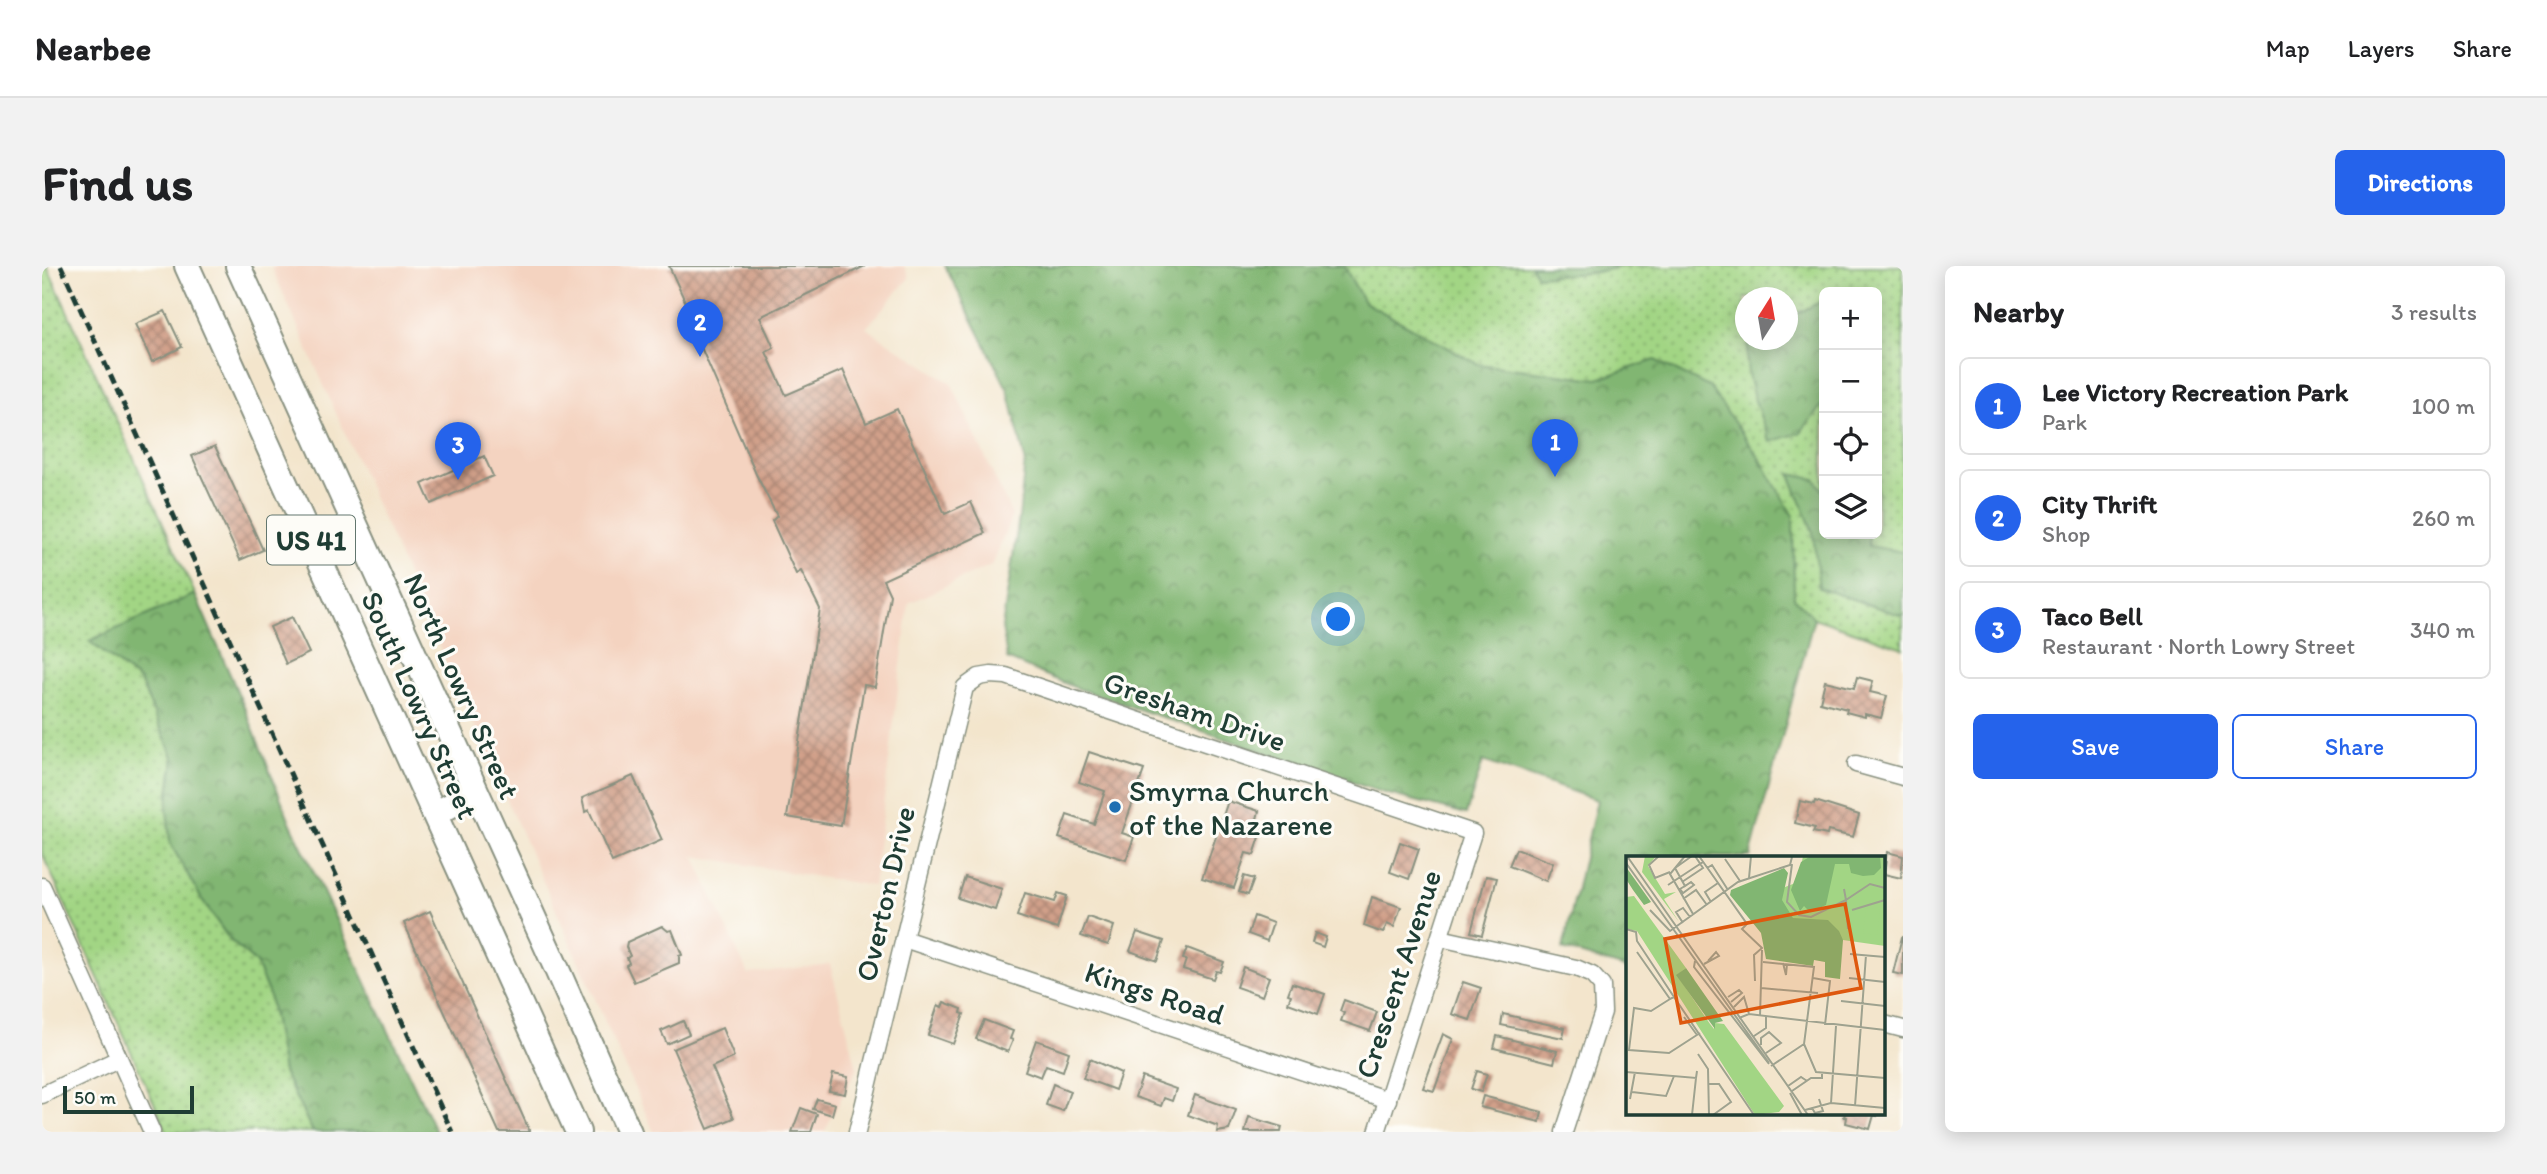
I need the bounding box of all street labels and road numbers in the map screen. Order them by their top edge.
road number: US 41 [267,516,355,564]
street label: North Lowry Street [396,567,528,805]
street label: South Lowry Street [353,585,487,825]
street label: Gresham Drive [1099,663,1291,759]
street label: Overton Drive [847,803,923,985]
street label: Crescent Avenue [1347,865,1449,1083]
street label: Kings Road [1080,953,1230,1033]

